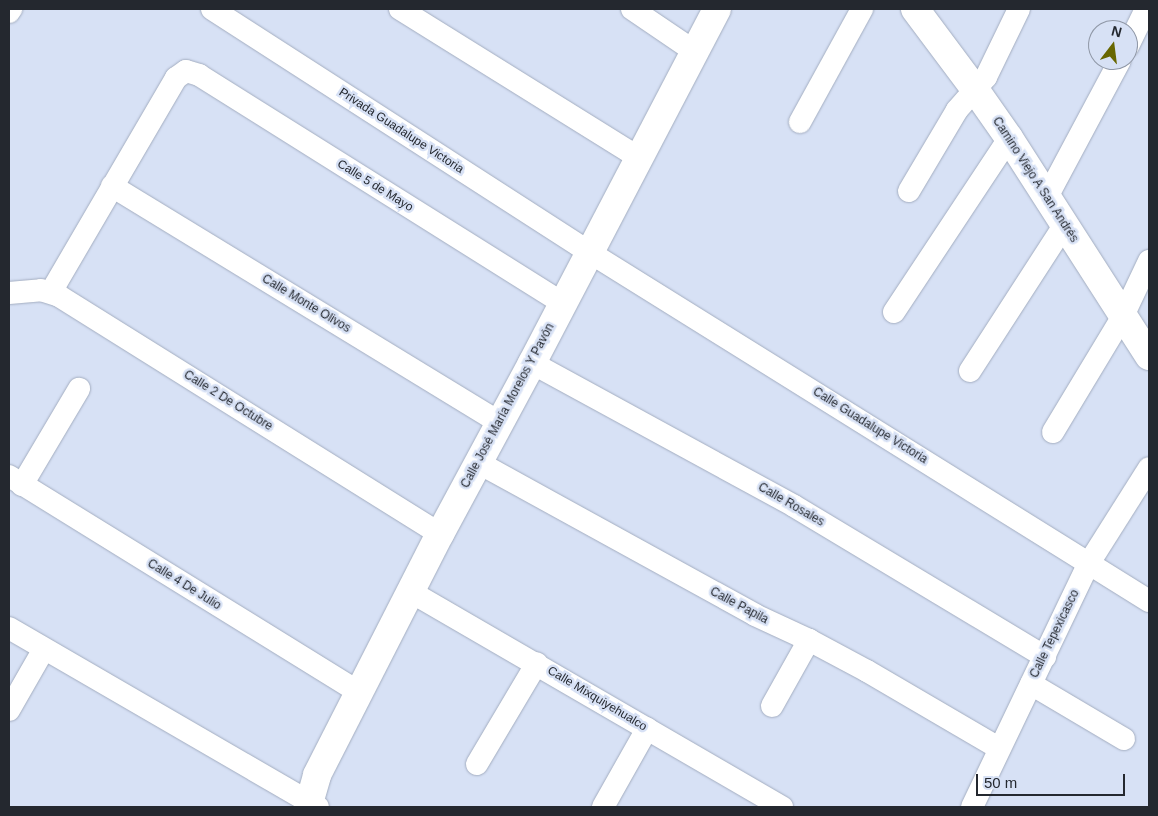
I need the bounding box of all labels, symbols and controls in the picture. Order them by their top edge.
north arrow [1088,20,1138,70]
text: N [1110,22,1124,41]
street label: Privada Guadalupe Victoria [336,85,466,177]
street label: Camino Viejo A San Andrés [989,114,1081,246]
street label: Calle 5 de Mayo [334,157,416,215]
street label: Calle Monte Olivos [259,272,353,336]
street label: Calle José María Morelos Y Pavón [458,321,558,491]
street label: Calle 2 De Octubre [181,368,275,434]
street label: Calle Guadalupe Victoria [810,385,930,467]
street label: Calle Rosales [755,480,827,530]
street label: Calle 4 De Julio [145,557,223,613]
street label: Calle Papila [707,585,771,627]
street label: Calle Tepexicasco [1027,587,1083,681]
street label: Calle Mixquiyehualco [545,664,649,734]
scale bar [978,764,1127,796]
text: 50 m [984,774,1017,791]

